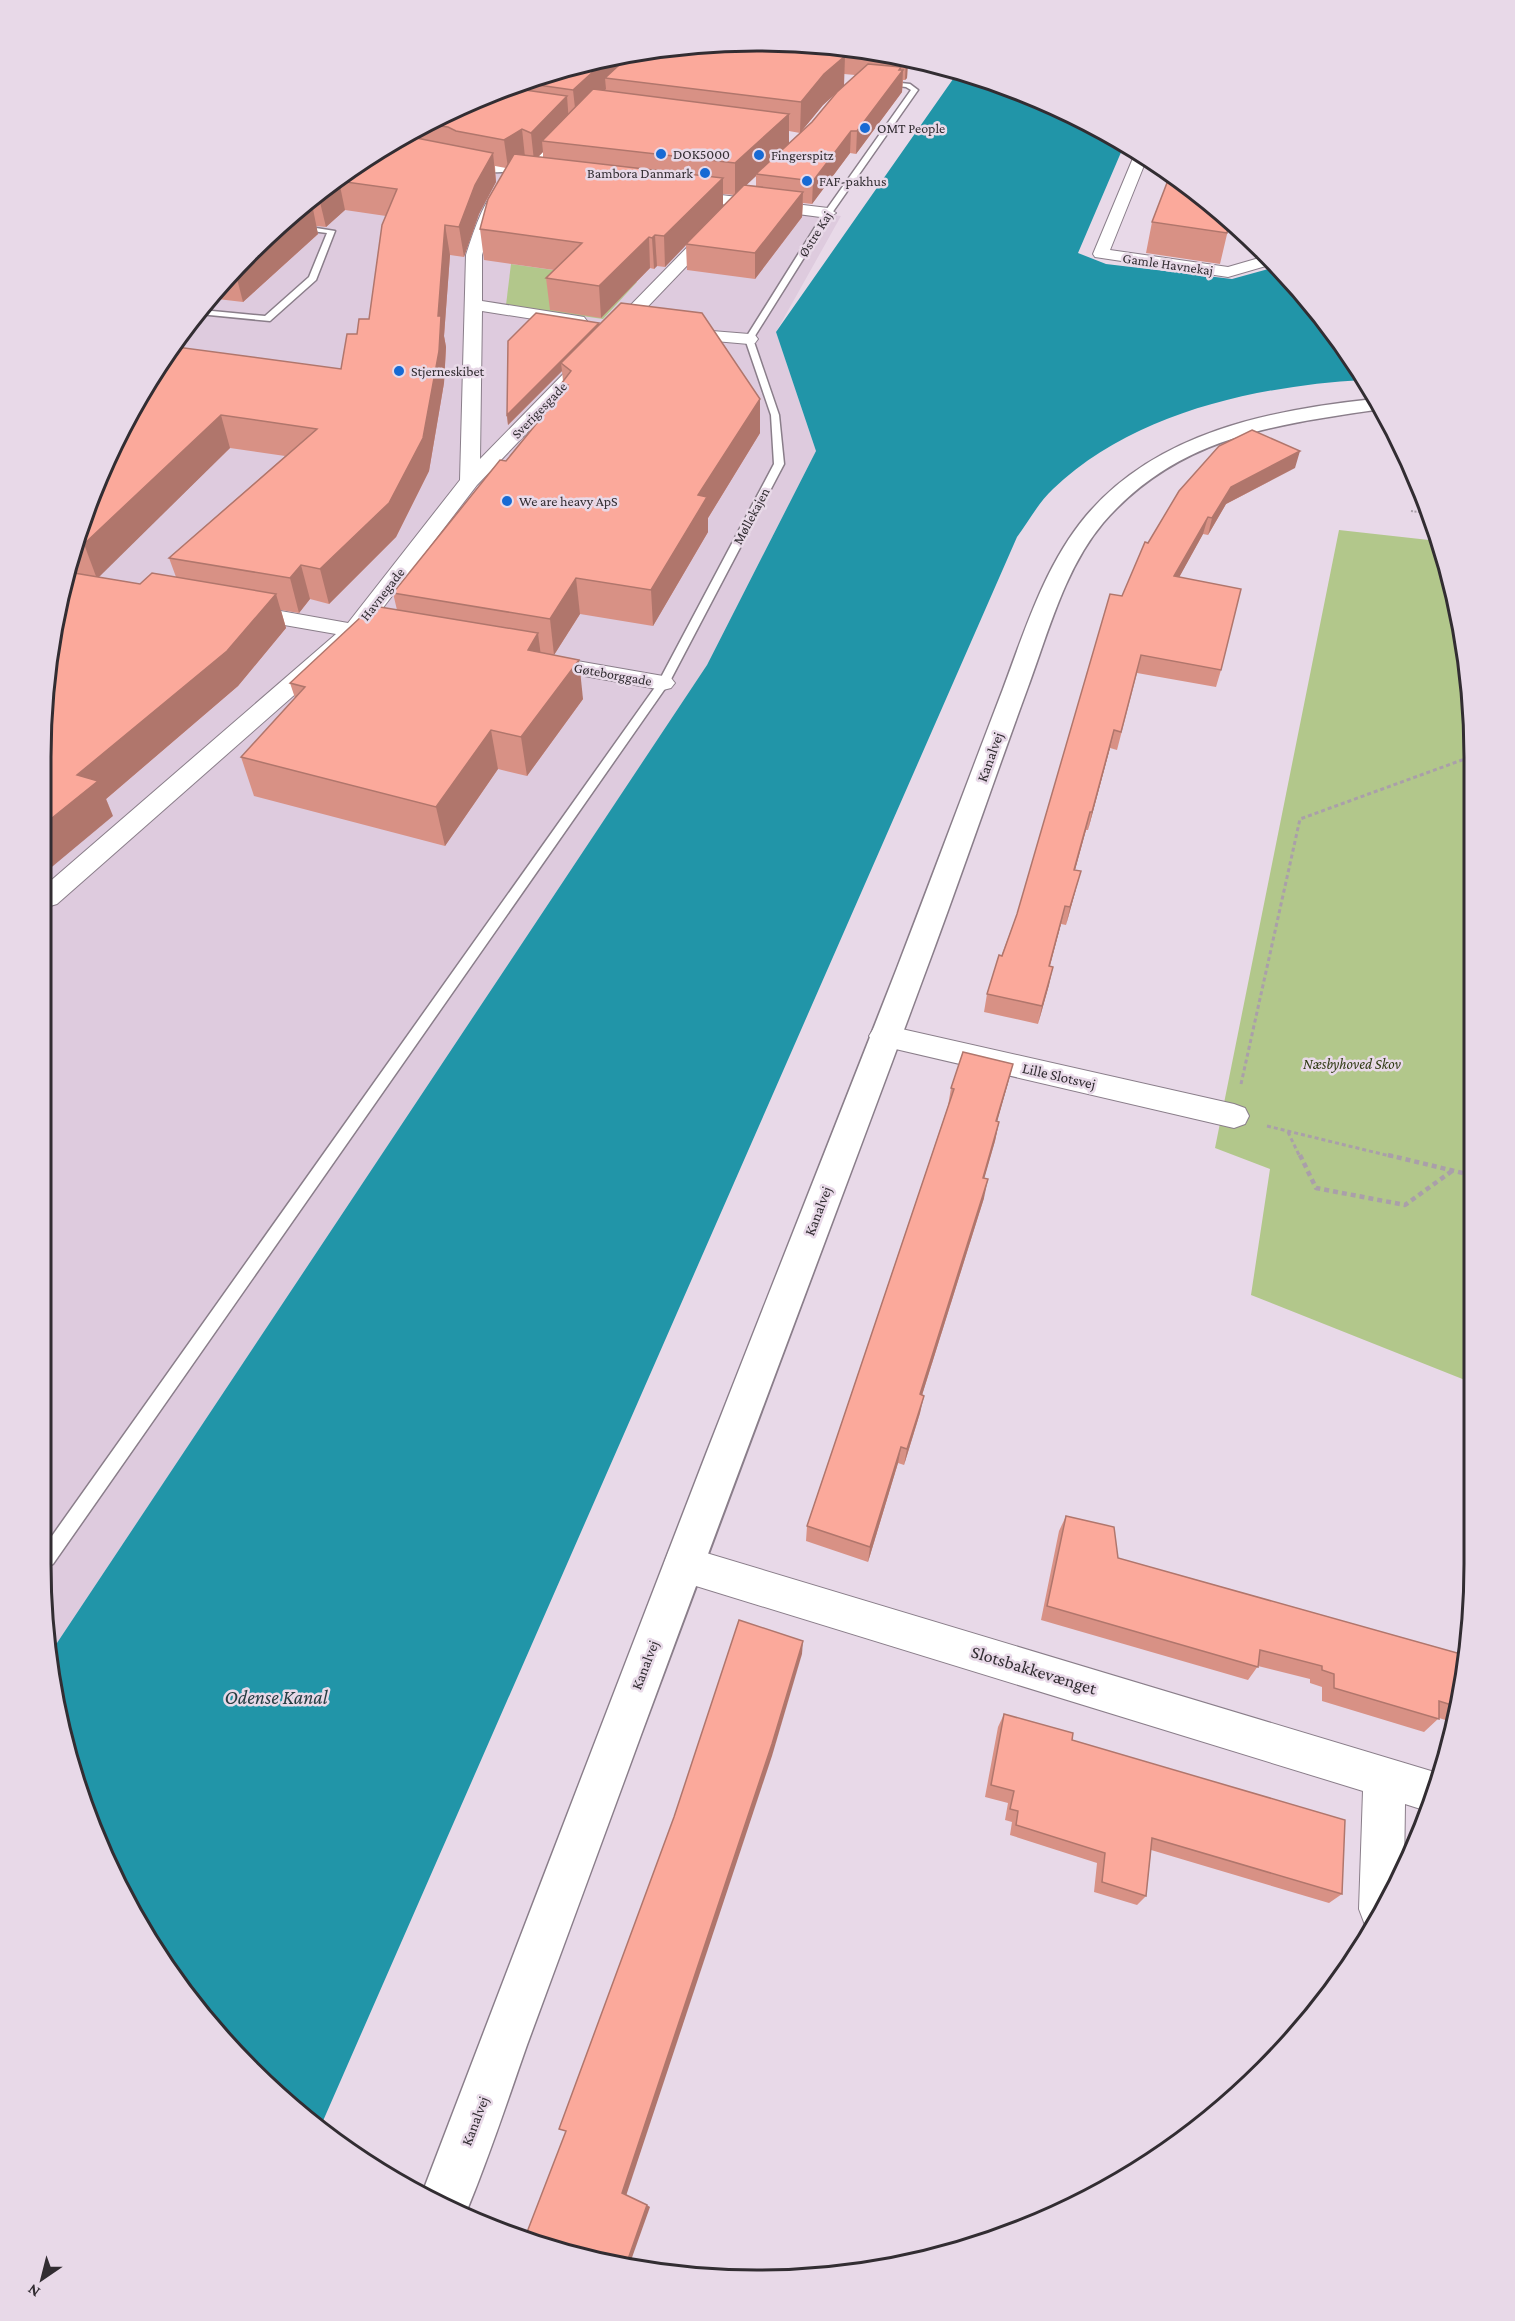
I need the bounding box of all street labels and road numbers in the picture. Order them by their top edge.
street label: Østre Kaj [795,208,836,260]
street label: Gamle Havnekaj [1122,250,1214,279]
street label: Sverigesgade [508,378,570,442]
street label: Møllekajen [729,484,774,548]
street label: Havnegade [356,564,408,624]
street label: Gøteborggade [573,659,653,689]
street label: Kanalvej [974,730,1007,784]
street label: Lille Slotsvej [1021,1060,1097,1093]
street label: Kanalvej [801,1184,836,1238]
street label: Kanalvej [628,1638,663,1692]
street label: Slotsbakkevænget [969,1641,1100,1699]
street label: Kanalvej [458,2094,493,2148]

